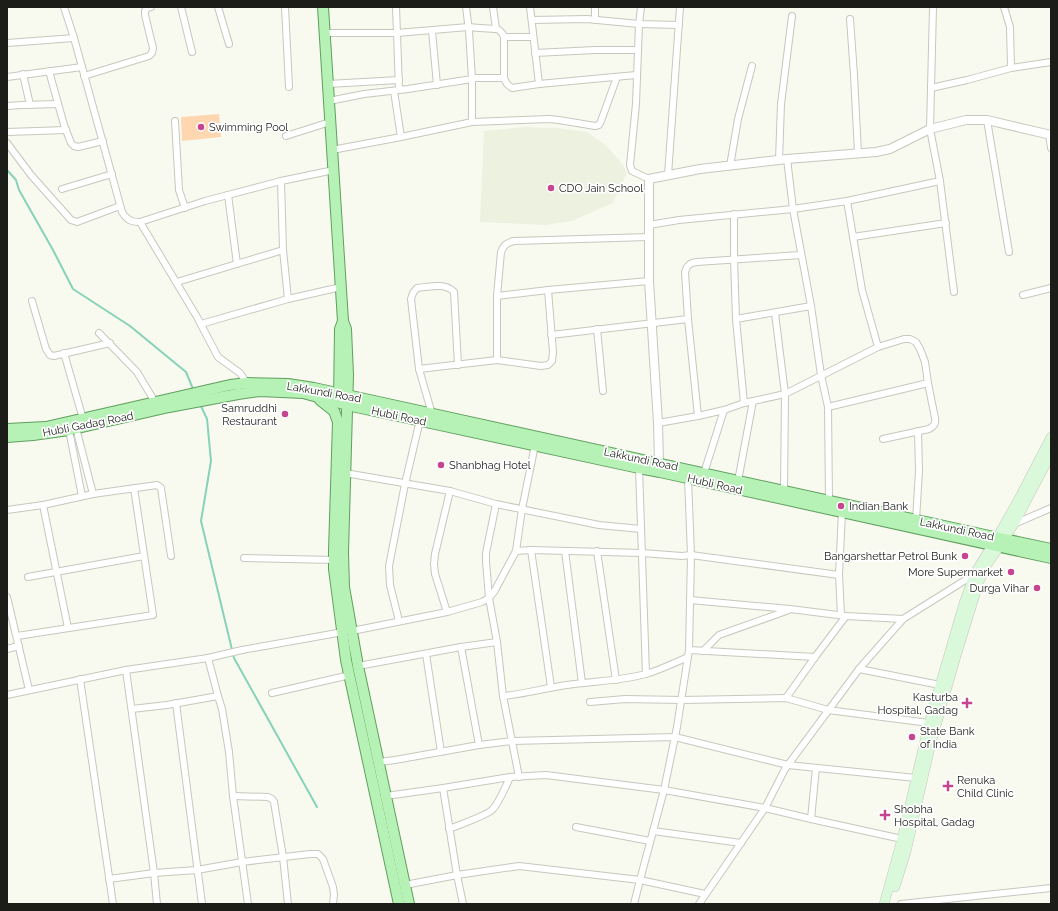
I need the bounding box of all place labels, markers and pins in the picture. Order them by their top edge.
place label: Swimming Pool [209,121,288,134]
marker: Swimming Pool [196,122,206,132]
place label: CDO Jain School [559,182,643,195]
marker: CDO Jain School [546,183,556,193]
place label: Samruddhi Restaurant [221,402,277,428]
marker: Samruddhi Restaurant [280,409,290,419]
place label: Shanbhag Hotel [449,459,531,472]
marker: Shanbhag Hotel [436,460,446,470]
place label: Indian Bank [849,500,908,513]
marker: Indian Bank [836,501,846,511]
place label: Bangarshettar Petrol Bunk [824,550,957,563]
marker: Bangarshettar Petrol Bunk [960,551,970,561]
place label: More Supermarket [908,566,1003,579]
marker: More Supermarket [1006,567,1016,577]
place label: Durga Vihar [970,582,1029,595]
marker: Durga Vihar [1032,583,1042,593]
place label: Kasturba Hospital, Gadag [877,691,958,717]
marker: Kasturba Hospital, Gadag [961,697,973,709]
place label: State Bank of India [920,725,975,751]
marker: State Bank of India [907,732,917,742]
place label: Renuka Child Clinic [957,774,1014,800]
marker: Renuka Child Clinic [942,780,954,792]
place label: Shobha Hospital, Gadag [894,803,975,829]
marker: Shobha Hospital, Gadag [879,809,891,821]

